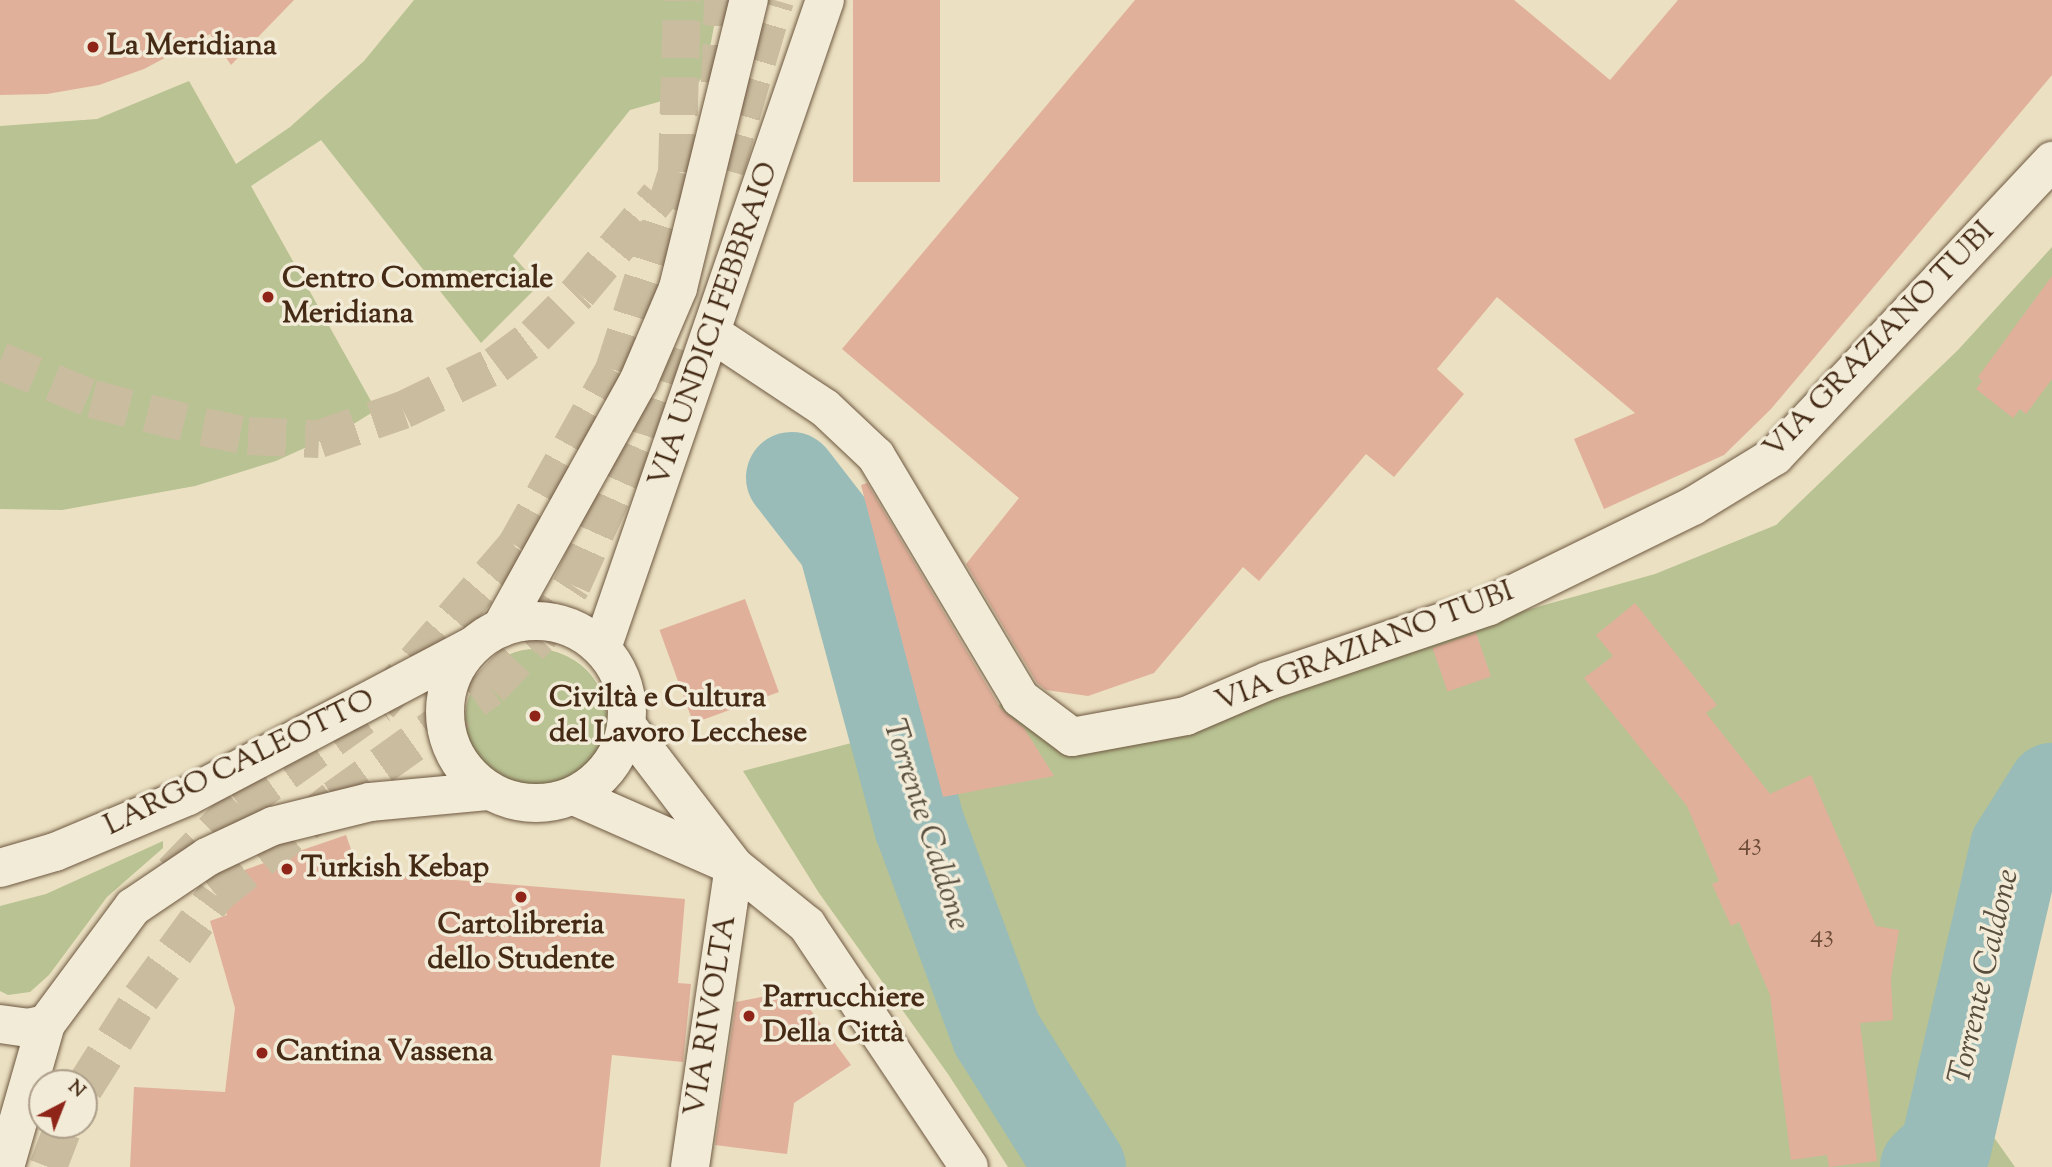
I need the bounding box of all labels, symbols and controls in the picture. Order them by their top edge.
place label: La Meridiana [107,29,277,65]
marker: La Meridiana [85,39,101,55]
street label: VIA UNDICI FEBBRAIO [642,158,788,492]
street label: VIA GRAZIANO TUBI [1757,215,2003,467]
place label: Centro Commerciale Meridiana [282,262,553,332]
marker: Centro Commerciale Meridiana [260,289,276,305]
street label: VIA GRAZIANO TUBI [1211,574,1519,722]
place label: Civiltà e Cultura del Lavoro Lecchese [549,681,807,752]
street label: LARGO CALEOTTO [99,683,381,845]
marker: Civiltà e Cultura del Lavoro Lecchese [527,708,543,724]
water label: Torrente Caldone [873,715,977,935]
house number: 43 [1738,828,1762,860]
place label: Turkish Kebap [301,851,489,887]
marker: Turkish Kebap [279,861,295,877]
water label: Torrente Caldone [1942,866,2028,1088]
marker: Cartolibreria dello Studente [513,889,529,905]
place label: Cartolibreria dello Studente [427,908,615,978]
street label: VIA RIVOLTA [678,913,746,1119]
house number: 43 [1810,920,1834,952]
place label: Parrucchiere Della Città [763,981,925,1052]
marker: Parrucchiere Della Città [741,1008,757,1024]
place label: Cantina Vassena [276,1035,493,1071]
marker: Cantina Vassena [254,1045,270,1061]
north arrow [28,1069,98,1139]
text: N [61,1074,91,1105]

